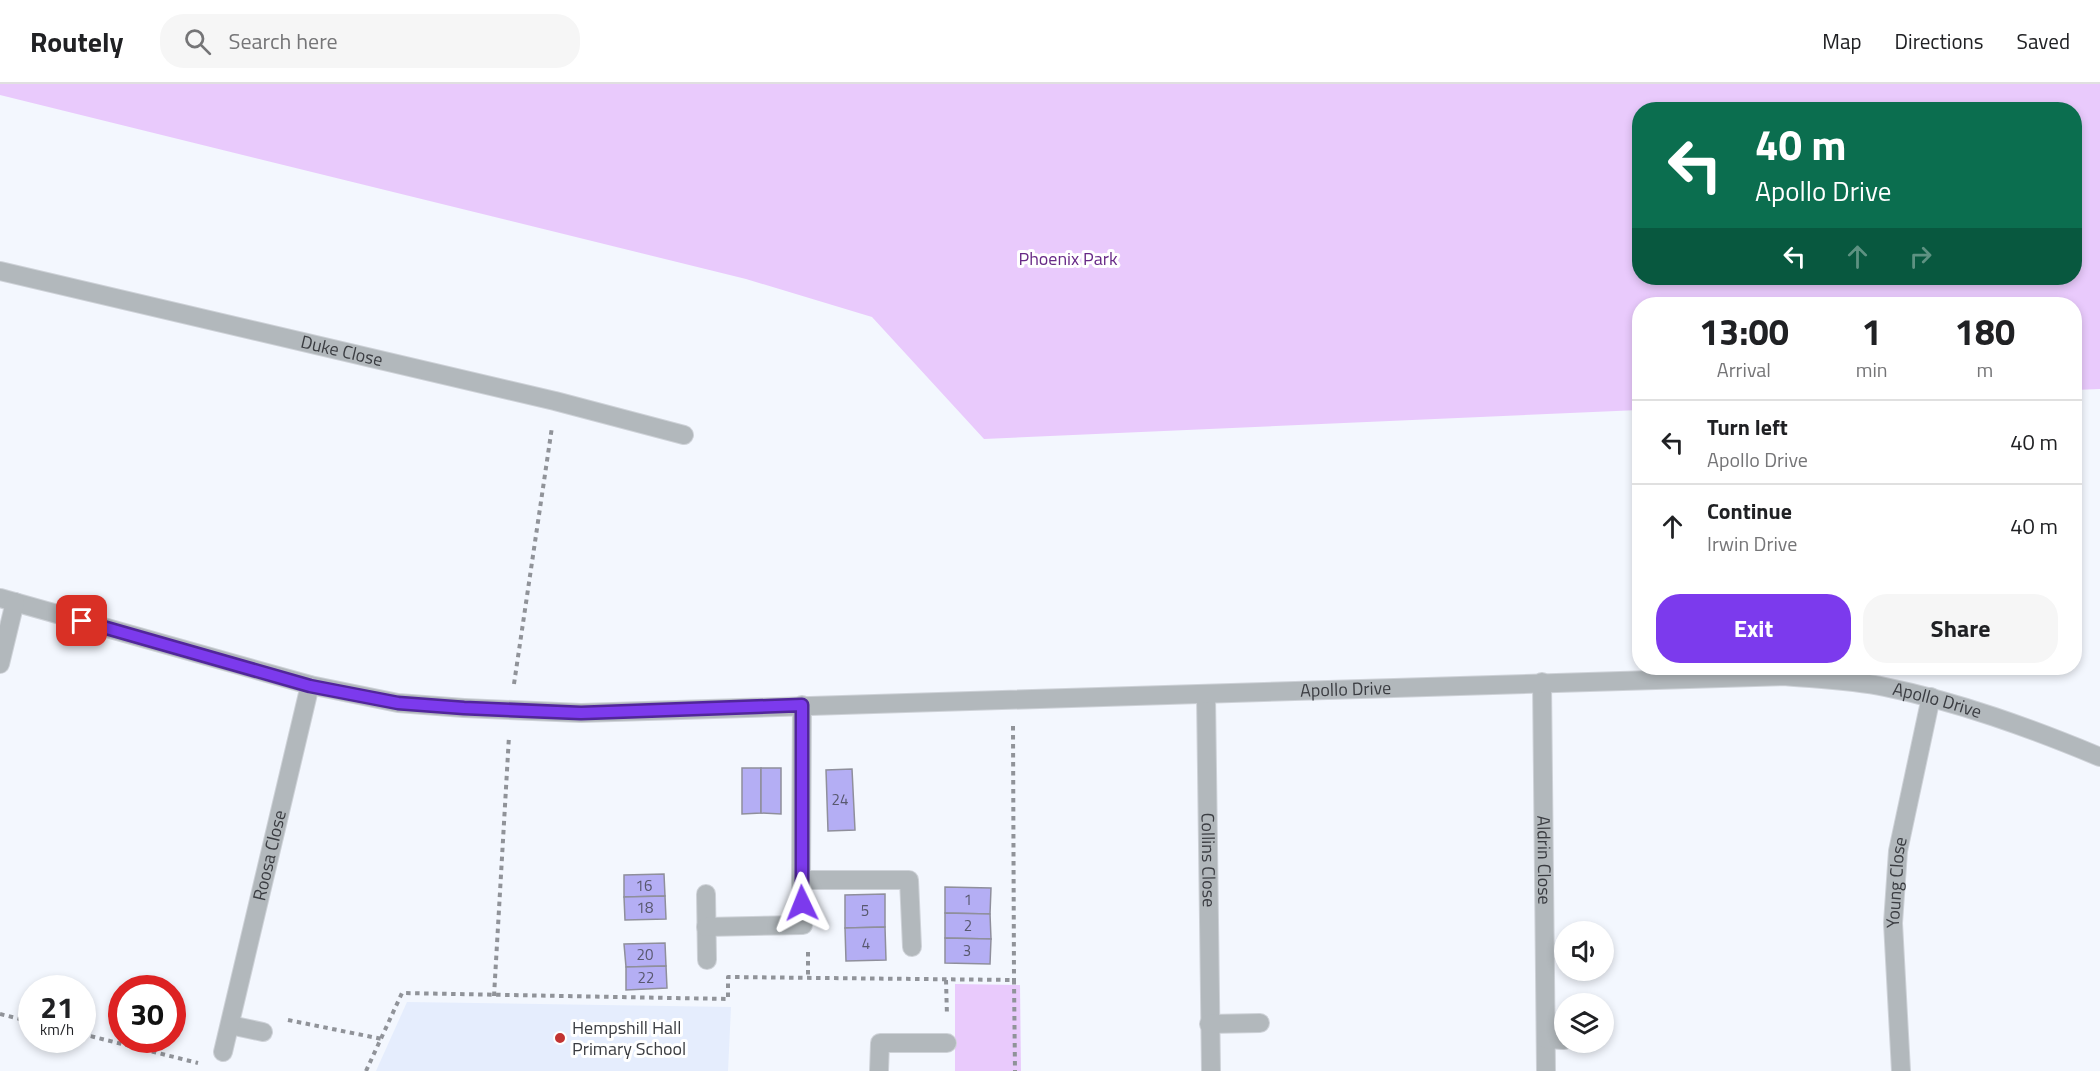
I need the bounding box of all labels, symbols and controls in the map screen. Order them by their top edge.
search box [160,14,580,68]
text: Routely [30,20,124,63]
text: Search here [229,24,338,58]
icon: search [181,25,214,58]
text: Map [1822,25,1862,57]
text: Directions [1895,25,1984,57]
text: Saved [2017,25,2070,57]
text: 40 m [1755,112,1847,176]
icon: left [1656,126,1734,204]
text: Apollo Drive [1755,170,1891,211]
icon: left [1778,240,1811,273]
icon: ahead [1841,240,1874,273]
icon: right [1904,240,1937,273]
park label: Phoenix Park [1018,245,1118,272]
text: 13:00 [1699,304,1789,359]
text: 1 [1862,304,1882,359]
text: 180 [1955,304,2015,359]
street label: Duke Close [298,328,386,373]
text: Arrival [1717,354,1771,385]
text: min [1856,354,1888,385]
text: m [1976,354,1993,385]
text: Turn left [1707,410,1788,444]
text: 40 m [2010,425,2058,459]
icon: left [1656,426,1689,459]
text: Apollo Drive [1707,444,1808,475]
text: Continue [1707,494,1792,528]
text: 40 m [2010,509,2058,543]
icon: ahead [1656,510,1689,543]
text: Irwin Drive [1707,528,1797,559]
button: Exit [1656,594,1851,663]
button: Share [1863,594,2058,663]
pin [56,595,107,646]
icon: arrive [65,604,98,637]
street label: Apollo Drive [1300,674,1392,704]
street label: Apollo Drive [1890,675,1985,725]
house number: 24 [832,788,848,811]
street label: Roosa Close [245,807,293,903]
street label: Collins Close [1195,813,1223,907]
street label: Aldrin Close [1530,815,1558,905]
street label: Young Close [1879,834,1914,929]
position arrow [770,871,834,935]
house number: 16 [636,874,652,897]
house number: 1 [964,888,972,911]
house number: 18 [637,896,653,919]
house number: 5 [861,899,869,922]
house number: 2 [964,914,972,937]
map controls [1554,921,1614,1053]
button: sound [1554,921,1614,981]
house number: 4 [862,932,870,955]
house number: 3 [963,939,971,962]
house number: 20 [637,943,653,966]
house number: 22 [638,966,654,989]
speed limit sign: 30 [108,975,186,1053]
text: 21 [40,984,74,1030]
button: layers [1554,993,1614,1053]
place label: Hempshill Hall Primary School [572,1014,686,1062]
text: km/h [40,1018,74,1041]
marker: Hempshill Hall Primary School [553,1031,567,1045]

